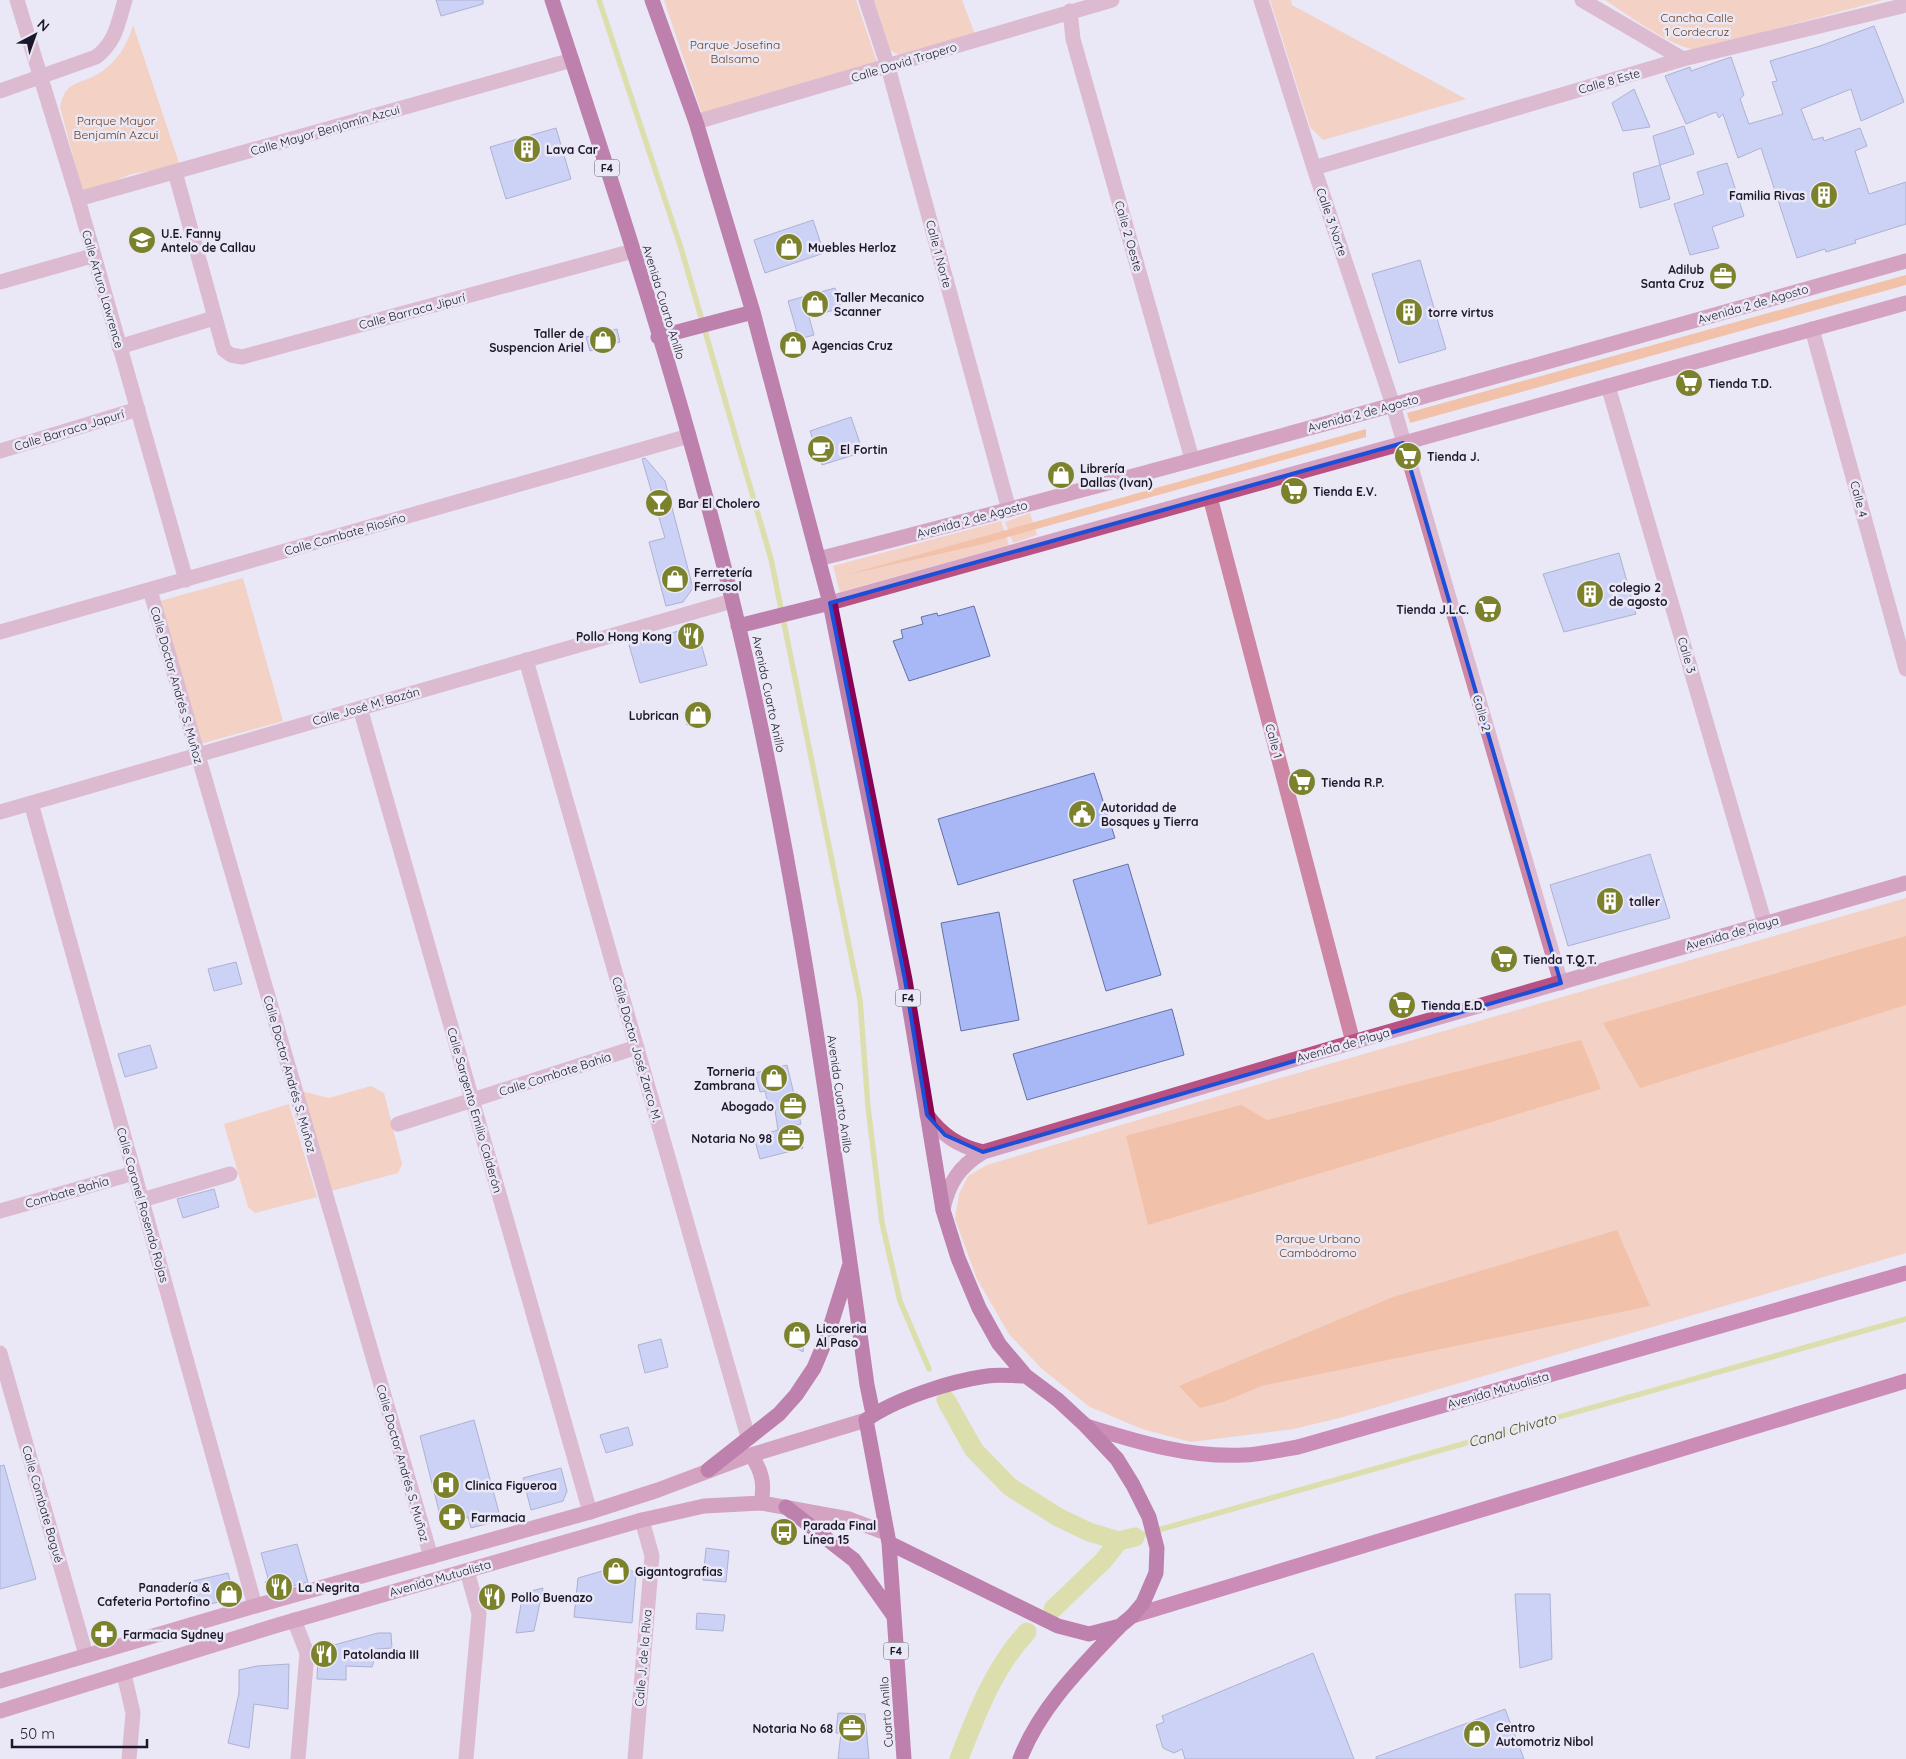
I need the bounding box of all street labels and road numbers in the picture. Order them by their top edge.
street label: Calle David Trapero [849,39,959,85]
street label: Calle 8 Este [1576,65,1642,97]
street label: Calle Mayor Benjamín Azcui [249,102,401,158]
road number: F4 [594,160,620,177]
street label: Calle 3 Norte [1313,186,1351,258]
street label: Calle 2 Oeste [1112,199,1146,273]
street label: Calle 1 Norte [923,218,955,290]
street label: Calle Arturo Lawrence [79,228,127,350]
street label: Avenida Cuarto Anillo [639,243,689,361]
street label: Avenida 2 de Agosto [1696,281,1810,327]
street label: Calle Barraca Jipurí [357,289,467,332]
street label: Avenida 2 de Agosto [1306,391,1420,435]
street label: Calle Barraca Japurí [12,406,126,454]
street label: Calle 4 [1847,479,1871,519]
street label: Avenida 2 de Agosto [915,497,1029,541]
street label: Calle Combate Riosiño [283,510,407,558]
street label: Calle Doctor Andrés S. Muñoz [147,605,207,765]
street label: Avenida Cuarto Anillo [749,634,789,754]
street label: Calle 3 [1675,635,1699,675]
street label: Calle José M. Bazán [311,684,421,728]
street label: Calle 2 [1470,693,1494,733]
street label: Calle 1 [1262,722,1286,760]
street label: Avenida de Playa [1684,913,1780,953]
street label: Calle Doctor José Zarco M. [609,975,665,1123]
road number: F4 [896,990,920,1006]
street label: Calle Doctor Andrés S. Muñoz [260,994,320,1154]
street label: Avenida de Playa [1295,1025,1391,1065]
street label: Calle Sargento Emilio Calderón [444,1026,506,1194]
street label: Avenida Cuarto Anillo [824,1034,856,1154]
street label: Calle Combate Bahía [497,1049,613,1099]
street label: Calle Coronel Rosendo Rojas [114,1126,172,1285]
street label: Combate Bahía [23,1173,111,1211]
street label: Avenida Mutualista [1445,1368,1551,1412]
street label: Calle Doctor Andrés S. Muñoz [373,1383,433,1543]
street label: Calle Combate Bagué [19,1444,67,1565]
street label: Avenida Mutualista [387,1556,493,1600]
street label: Calle J. de la Riva [631,1609,655,1707]
road number: F4 [884,1642,908,1660]
street label: Cuarto Anillo [876,1676,896,1748]

